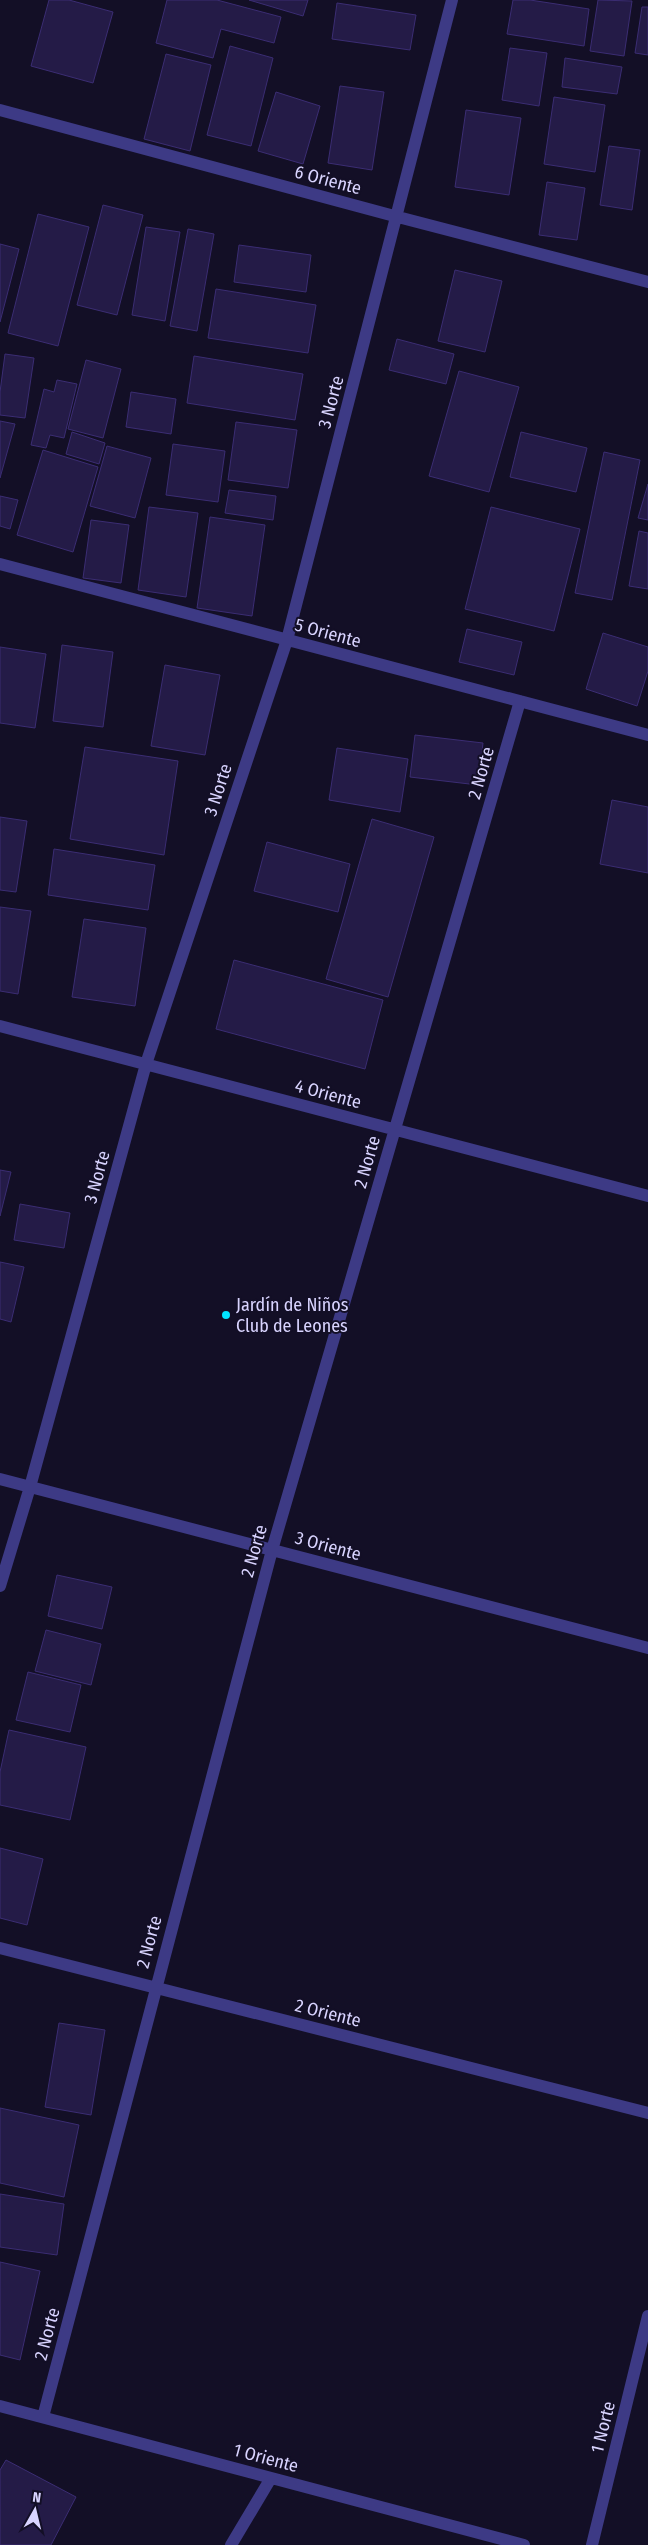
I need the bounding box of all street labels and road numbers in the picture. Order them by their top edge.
street label: 6 Oriente [292,161,364,199]
street label: 3 Norte [313,373,349,431]
street label: 5 Oriente [293,614,364,652]
street label: 2 Norte [463,744,499,802]
street label: 3 Norte [199,761,237,819]
street label: 4 Oriente [292,1075,364,1113]
street label: 2 Norte [349,1133,385,1191]
street label: 3 Norte [79,1148,115,1206]
street label: 2 Norte [236,1522,272,1580]
street label: 3 Oriente [293,1527,363,1565]
street label: 2 Norte [131,1913,167,1971]
street label: 2 Oriente [293,1994,363,2032]
street label: 2 Norte [29,2305,65,2363]
street label: 1 Norte [586,2399,620,2455]
street label: 1 Oriente [231,2439,301,2477]

